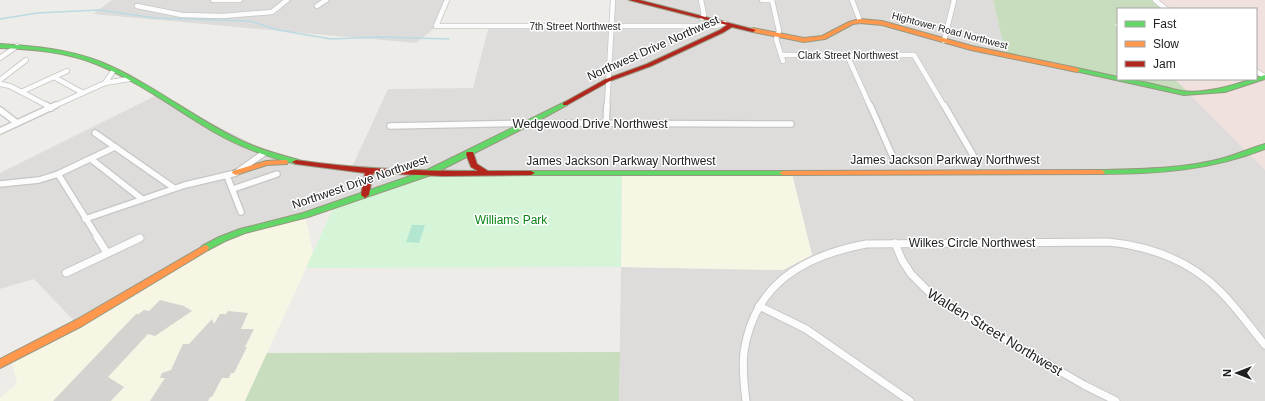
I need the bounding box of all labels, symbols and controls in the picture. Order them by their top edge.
legend [1117,8,1257,80]
street label: Hightower Road Northwest [891,10,1009,51]
street label: Northwest Drive Northwest [585,12,722,83]
text: Fast [1153,17,1177,31]
street label: 7th Street Northwest [529,21,621,32]
text: Slow [1153,37,1179,51]
street label: Clark Street Northwest [798,50,899,61]
text: Jam [1153,57,1176,71]
street label: Wedgewood Drive Northwest [512,117,668,131]
street label: Northwest Drive Northwest [290,152,430,212]
street label: James Jackson Parkway Northwest [850,153,1040,167]
street label: James Jackson Parkway Northwest [526,154,716,168]
park label: Williams Park [475,213,548,227]
street label: Wilkes Circle Northwest [909,236,1036,250]
street label: Walden Street Northwest [924,285,1066,379]
north arrow [1217,353,1257,393]
text: N [1221,369,1233,377]

